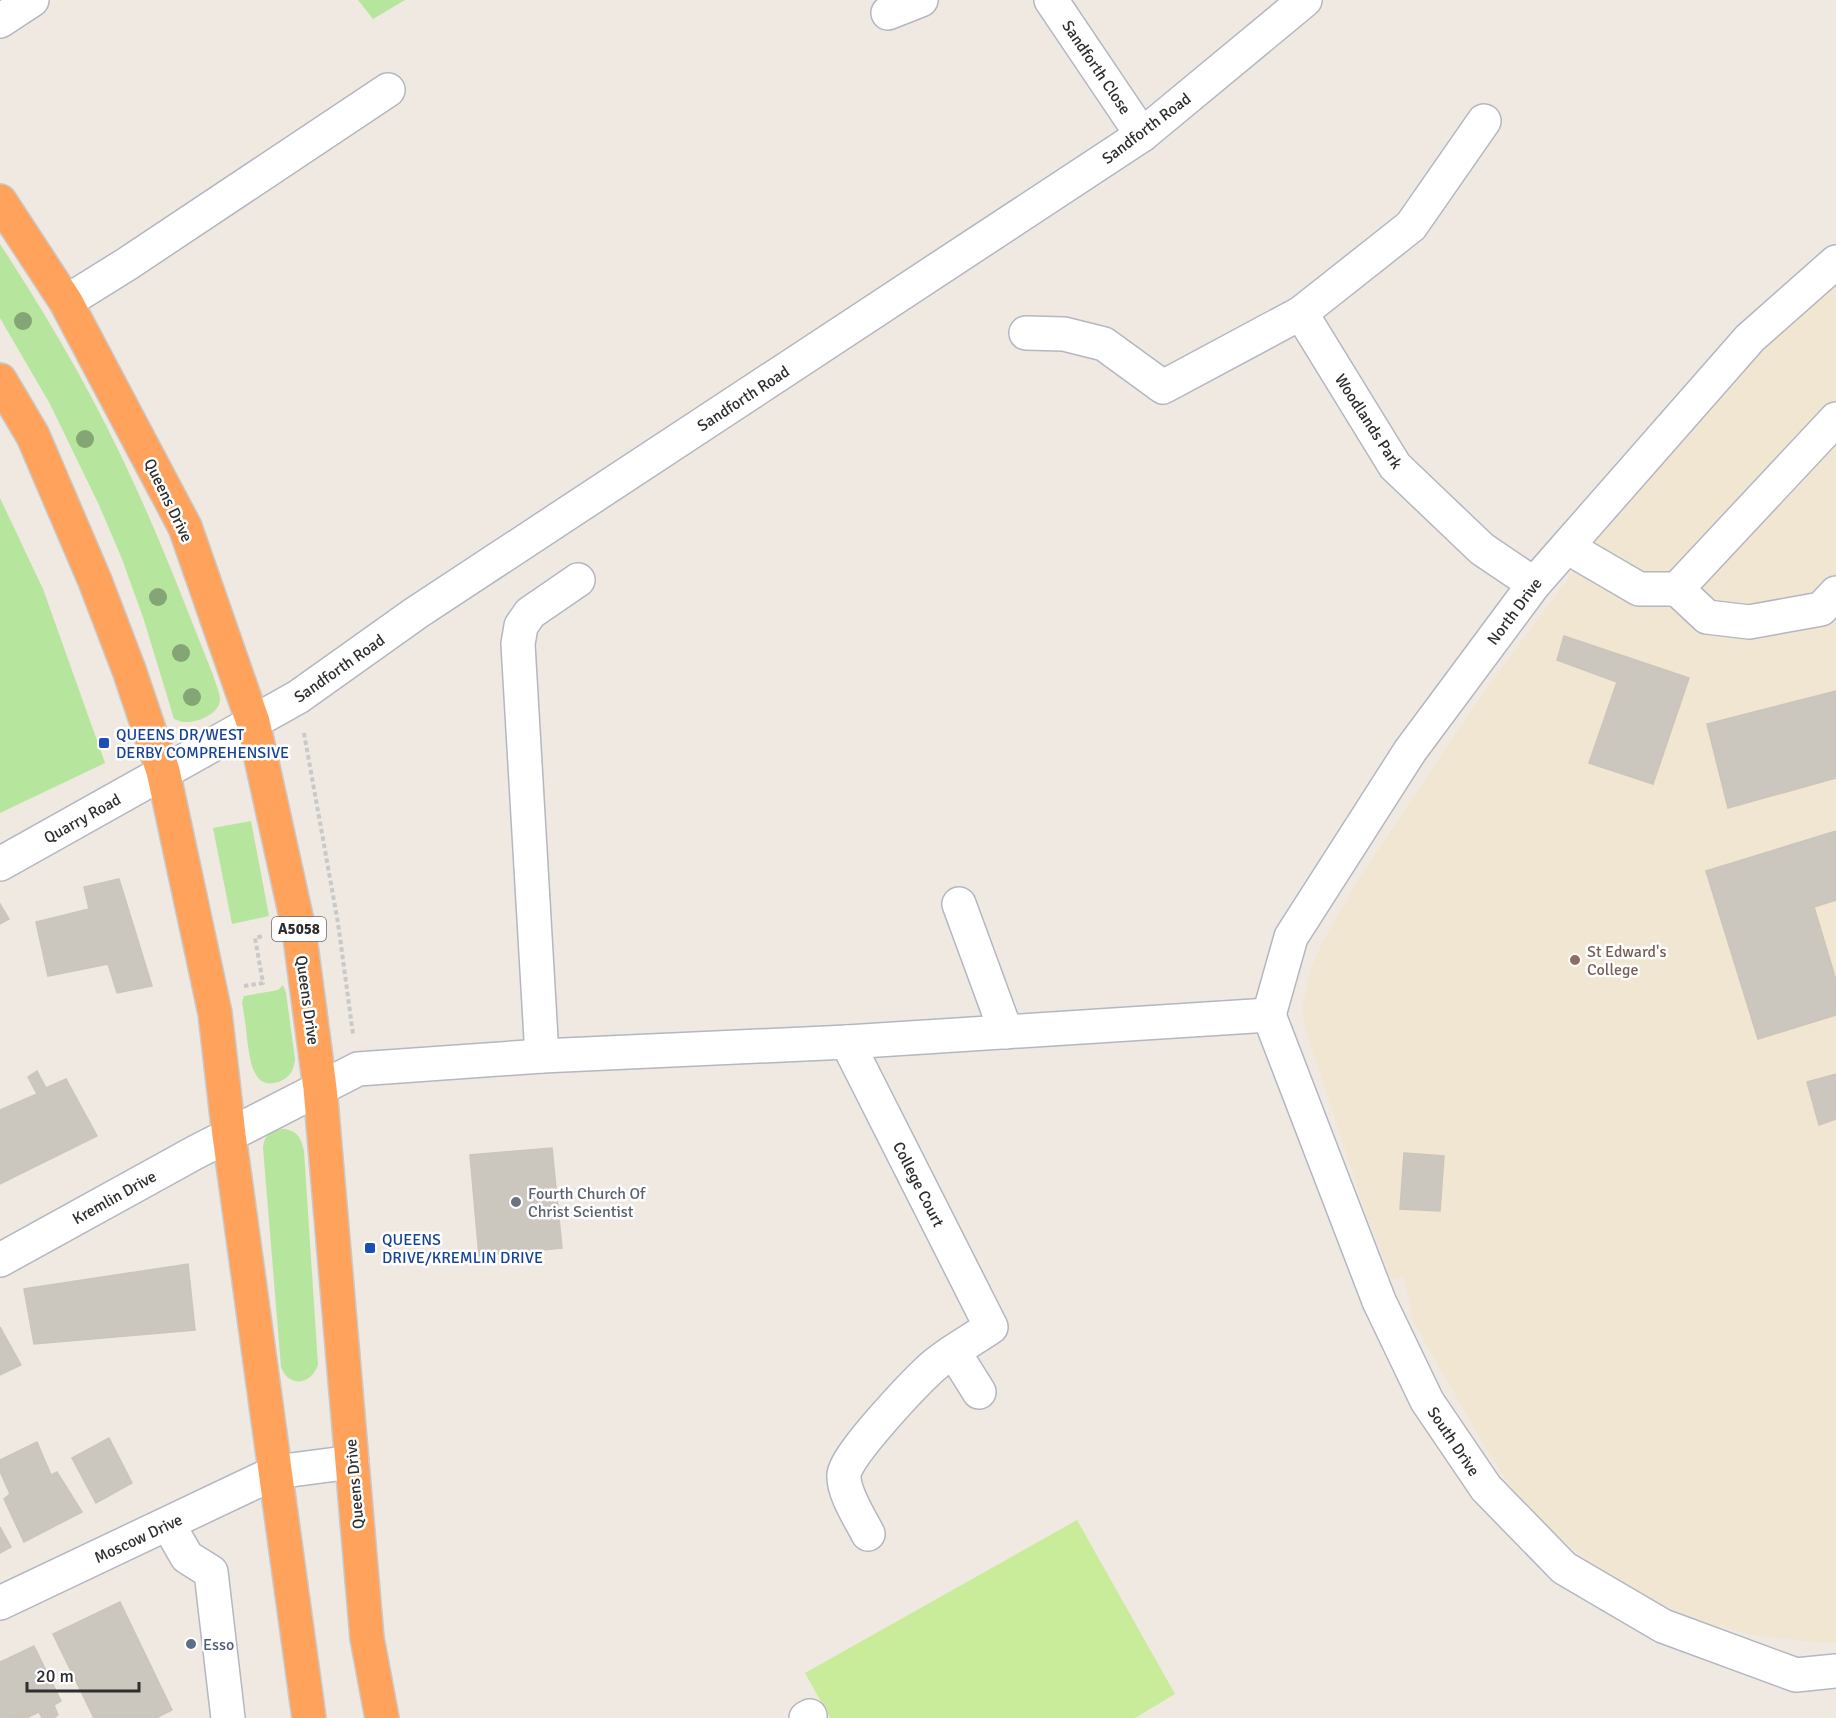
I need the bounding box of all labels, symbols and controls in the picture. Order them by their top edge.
street label: Sandforth Close [1057,17,1135,118]
street label: Sandforth Road [1098,89,1195,169]
street label: Sandforth Road [694,362,793,436]
street label: Woodlands Park [1330,370,1406,473]
street label: Queens Drive [139,456,197,545]
street label: North Drive [1483,574,1547,649]
street label: Sandforth Road [290,630,389,707]
place label: QUEENS DR/WEST DERBY COMPREHENSIVE [116,725,289,763]
marker: QUEENS DR/WEST DERBY COMPREHENSIVE [97,736,111,750]
street label: Quarry Road [41,790,124,848]
road number: A5058 [272,917,326,941]
place label: St Edward's College [1587,942,1666,980]
marker: St Edward's College [1568,953,1582,967]
street label: Queens Drive [291,954,323,1046]
street label: College Court [888,1138,948,1231]
street label: Kremlin Drive [69,1167,160,1229]
place label: Fourth Church Of Christ Scientist [528,1184,646,1222]
marker: Fourth Church Of Christ Scientist [509,1195,523,1209]
place label: QUEENS DRIVE/KREMLIN DRIVE [382,1230,543,1268]
marker: QUEENS DRIVE/KREMLIN DRIVE [363,1241,377,1255]
street label: South Drive [1423,1403,1484,1480]
street label: Queens Drive [341,1438,369,1530]
street label: Moscow Drive [91,1510,186,1568]
place label: Esso [203,1635,234,1655]
marker: Esso [184,1637,198,1651]
scale bar [27,1655,140,1693]
text: 20 m [36,1665,74,1687]

